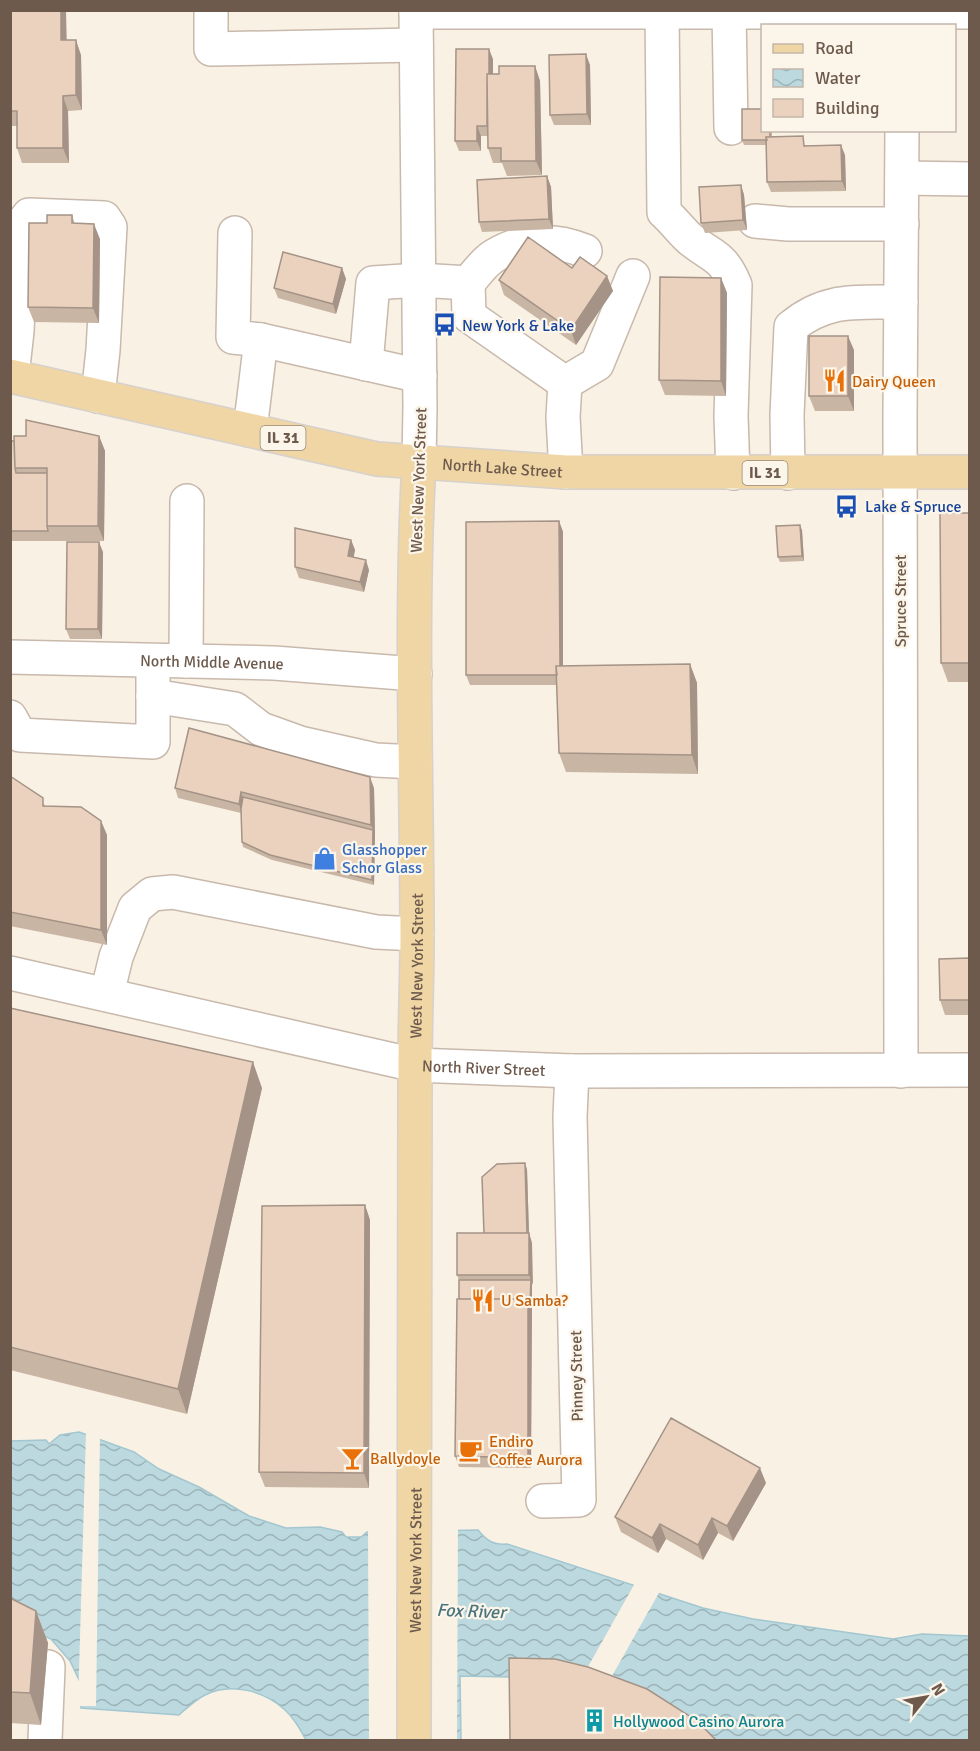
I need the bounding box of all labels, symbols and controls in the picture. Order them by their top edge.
legend [761,24,956,132]
text: Road [815,37,854,59]
text: Water [815,67,861,89]
text: Building [815,97,879,119]
bus stop icon: New York & Lake [431,312,457,338]
place label: New York & Lake [462,316,574,336]
restaurant icon: Dairy Queen [821,368,847,394]
place label: Dairy Queen [852,372,936,392]
street label: West New York Street [406,407,432,553]
road number: IL 31 [260,426,306,450]
street label: North Lake Street [442,455,564,483]
road number: IL 31 [742,461,788,485]
bus stop icon: Lake & Spruce [834,493,860,519]
place label: Lake & Spruce [865,497,961,517]
street label: Spruce Street [891,554,911,647]
street label: North Middle Avenue [140,651,284,675]
place label: Glasshopper Schor Glass [342,840,427,878]
shop icon: Glasshopper Schor Glass [311,845,337,871]
street label: West New York Street [406,893,428,1039]
street label: North River Street [422,1056,546,1081]
restaurant icon: U Samba? [470,1287,496,1313]
place label: U Samba? [501,1291,569,1311]
street label: Pinney Street [566,1330,588,1422]
place label: Endiro Coffee Aurora [489,1432,583,1470]
cafe icon: Endiro Coffee Aurora [458,1437,484,1463]
bar icon: Ballydoyle [339,1445,365,1471]
place label: Ballydoyle [370,1449,441,1469]
street label: West New York Street [406,1487,426,1633]
water label: Fox River [436,1599,508,1623]
north arrow [896,1667,956,1727]
text: N [927,1680,949,1700]
building icon: Hollywood Casino Aurora [582,1708,608,1734]
place label: Hollywood Casino Aurora [613,1712,784,1732]

